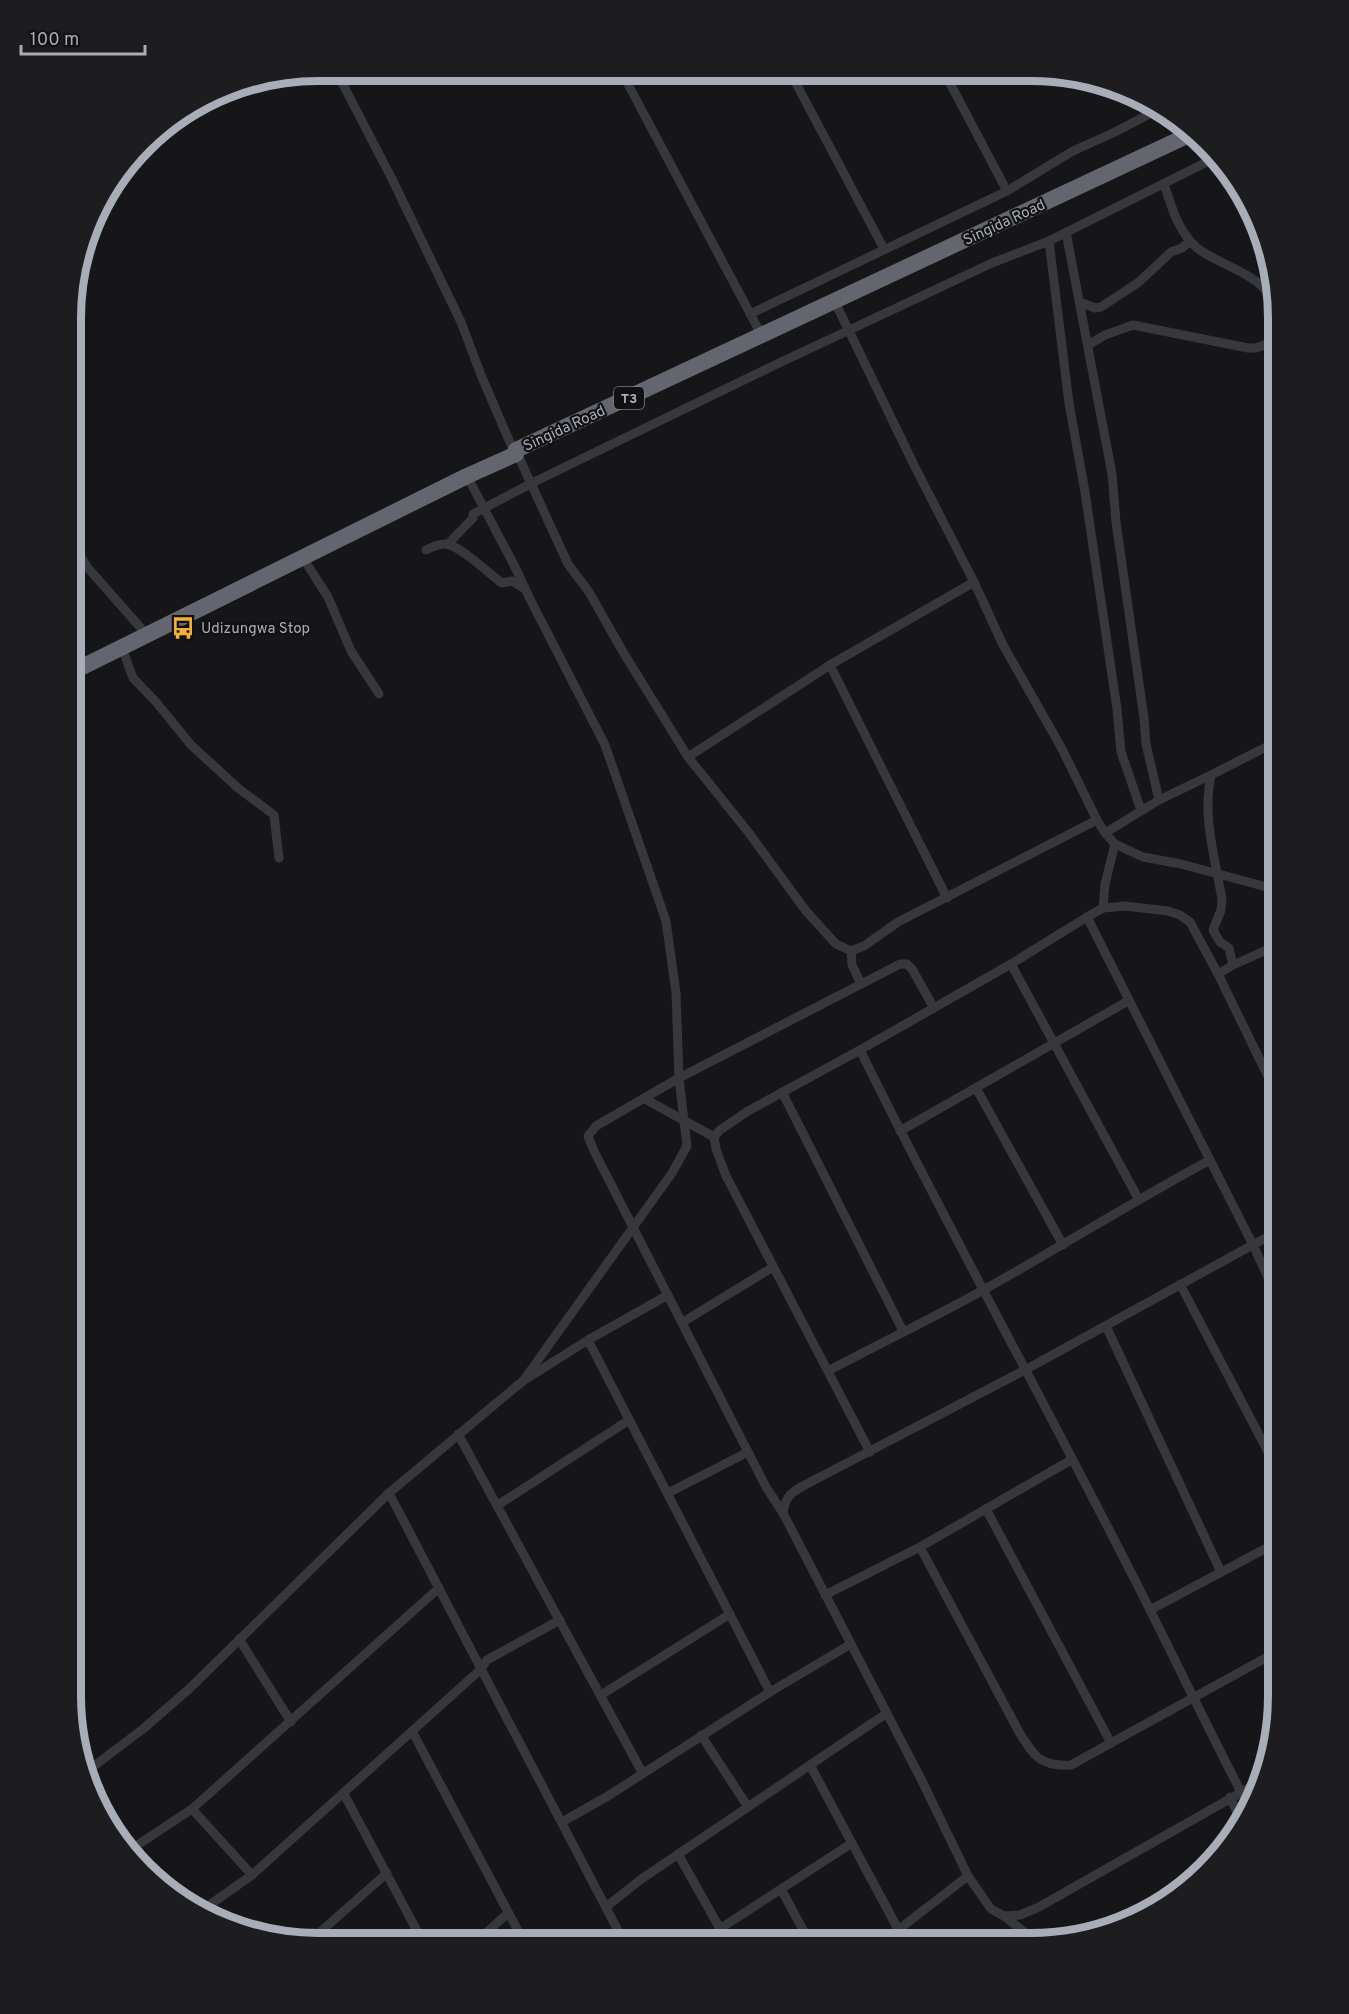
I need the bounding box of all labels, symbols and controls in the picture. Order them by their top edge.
scale bar [21,18,146,56]
text: 100 m [30,29,79,52]
street label: Singida Road [961,196,1049,251]
road number: T3 [614,387,644,409]
street label: Singida Road [521,402,609,457]
bus stop icon: Udizungwa Stop [170,615,196,641]
place label: Udizungwa Stop [201,620,310,639]

